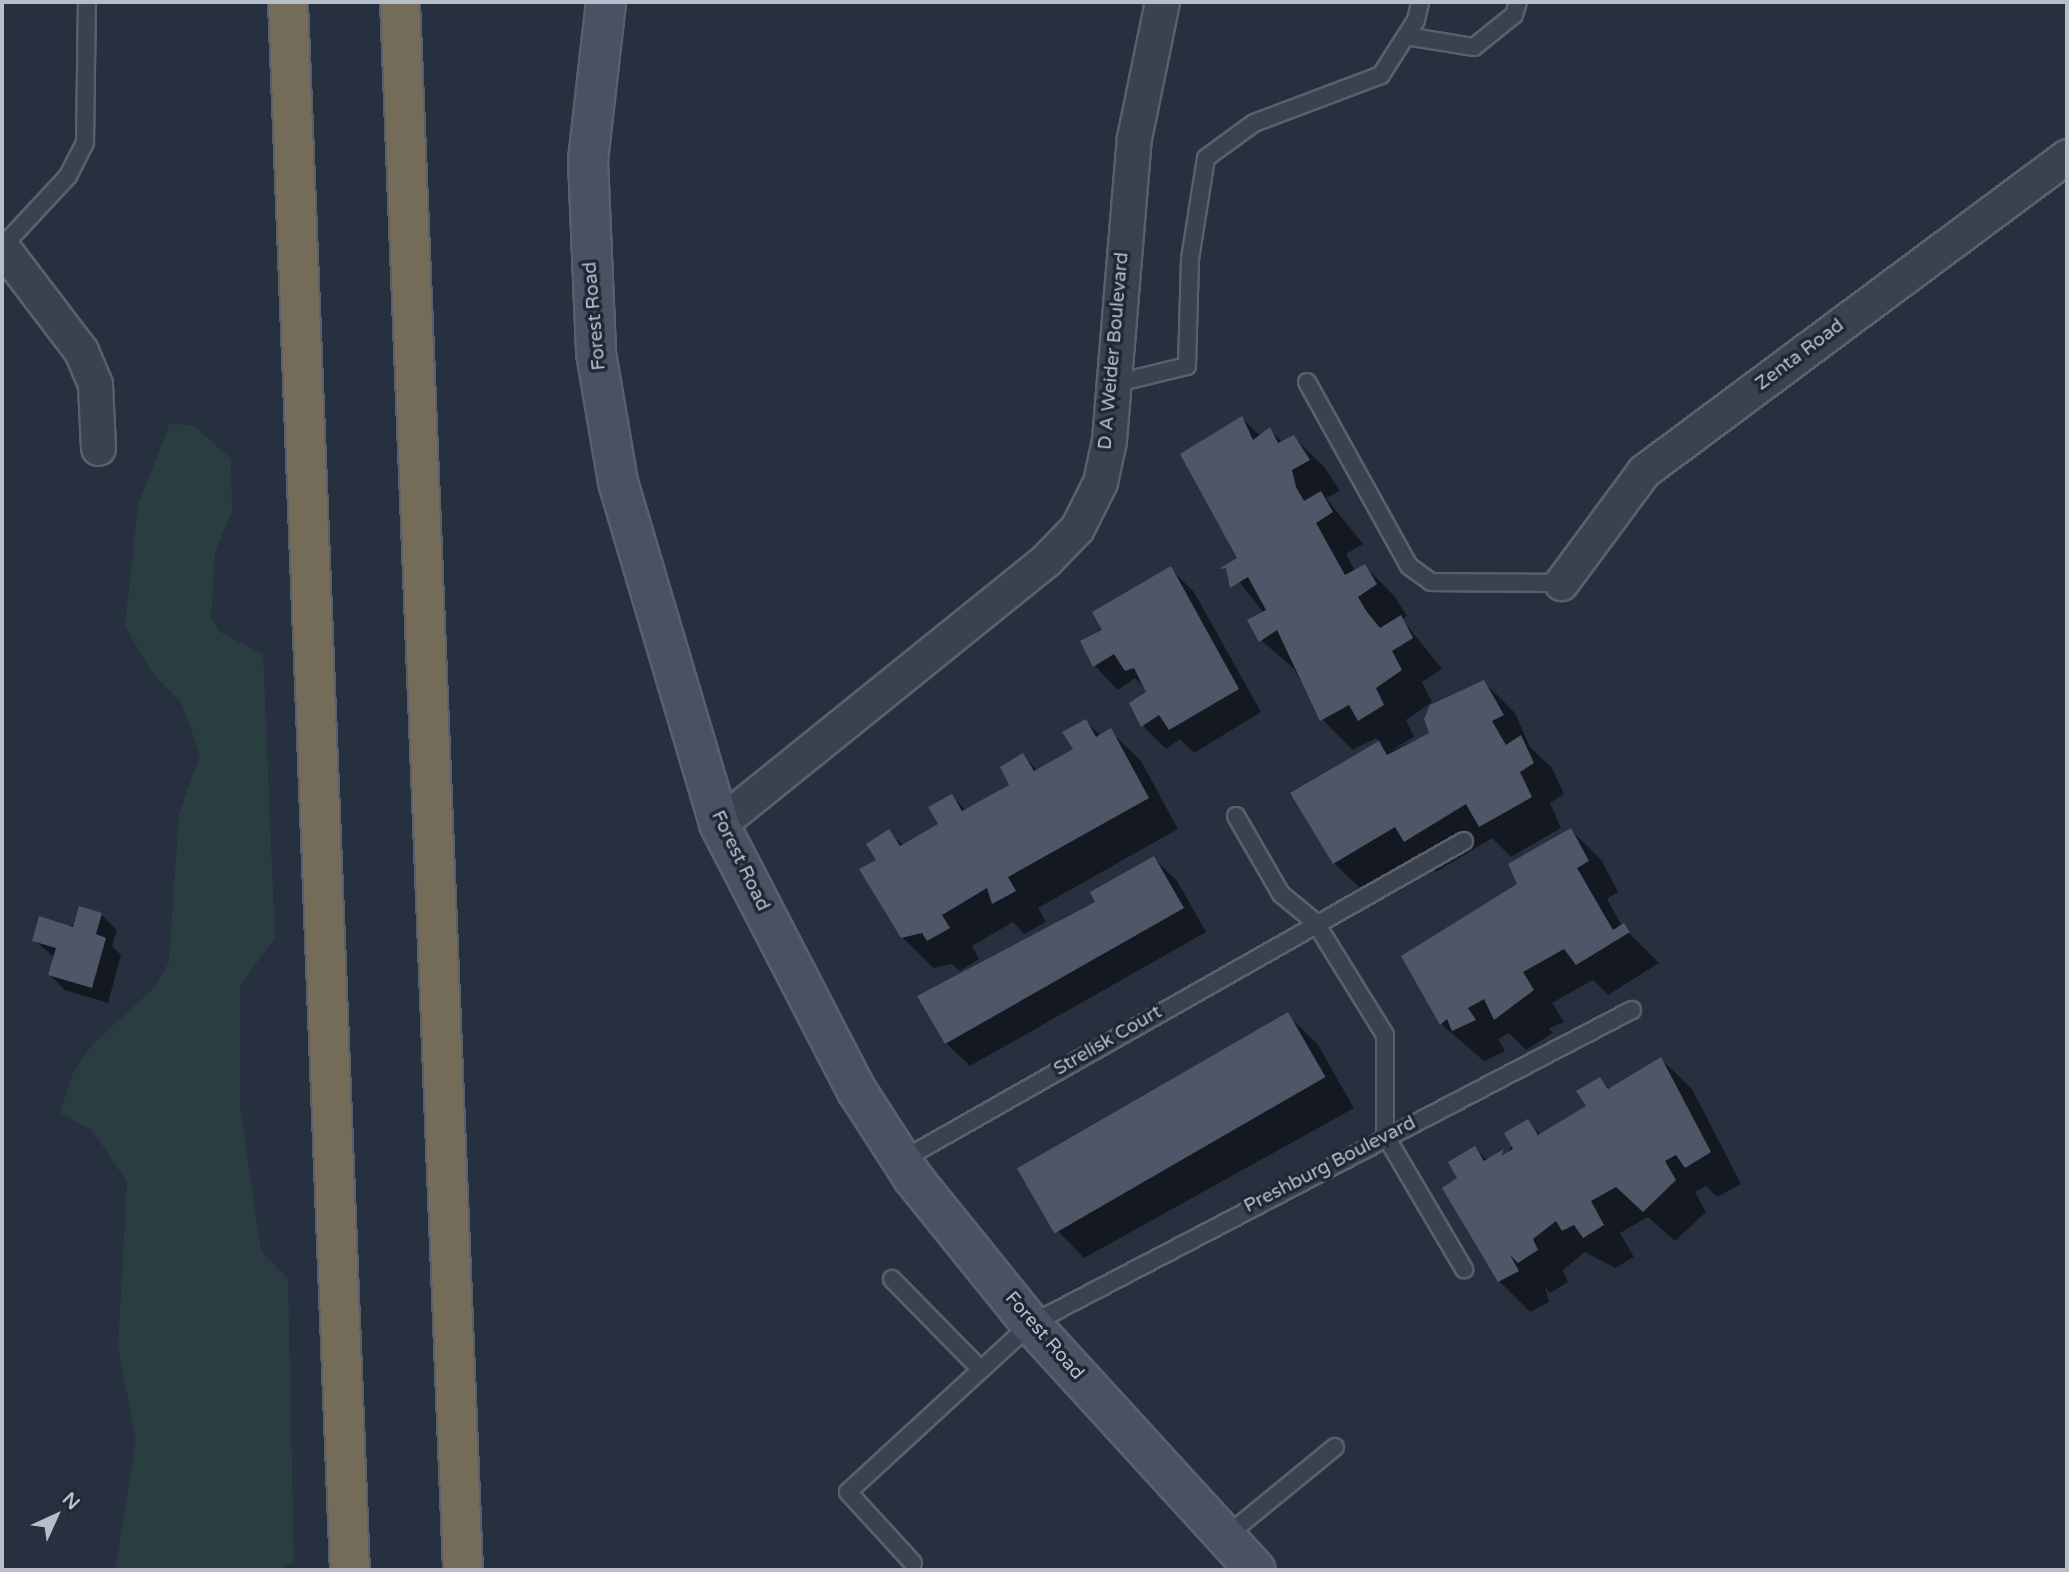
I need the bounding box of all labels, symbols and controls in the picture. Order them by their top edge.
street label: D A Weider Boulevard [1094,251,1134,451]
street label: Forest Road [579,261,611,371]
street label: Zenta Road [1751,314,1849,396]
street label: Forest Road [706,807,774,915]
street label: Strelisk Court [1050,1001,1166,1081]
street label: Preshburg Boulevard [1240,1112,1420,1218]
street label: Forest Road [1000,1287,1088,1385]
north arrow [21,1481,91,1551]
text: N [58,1488,84,1514]

